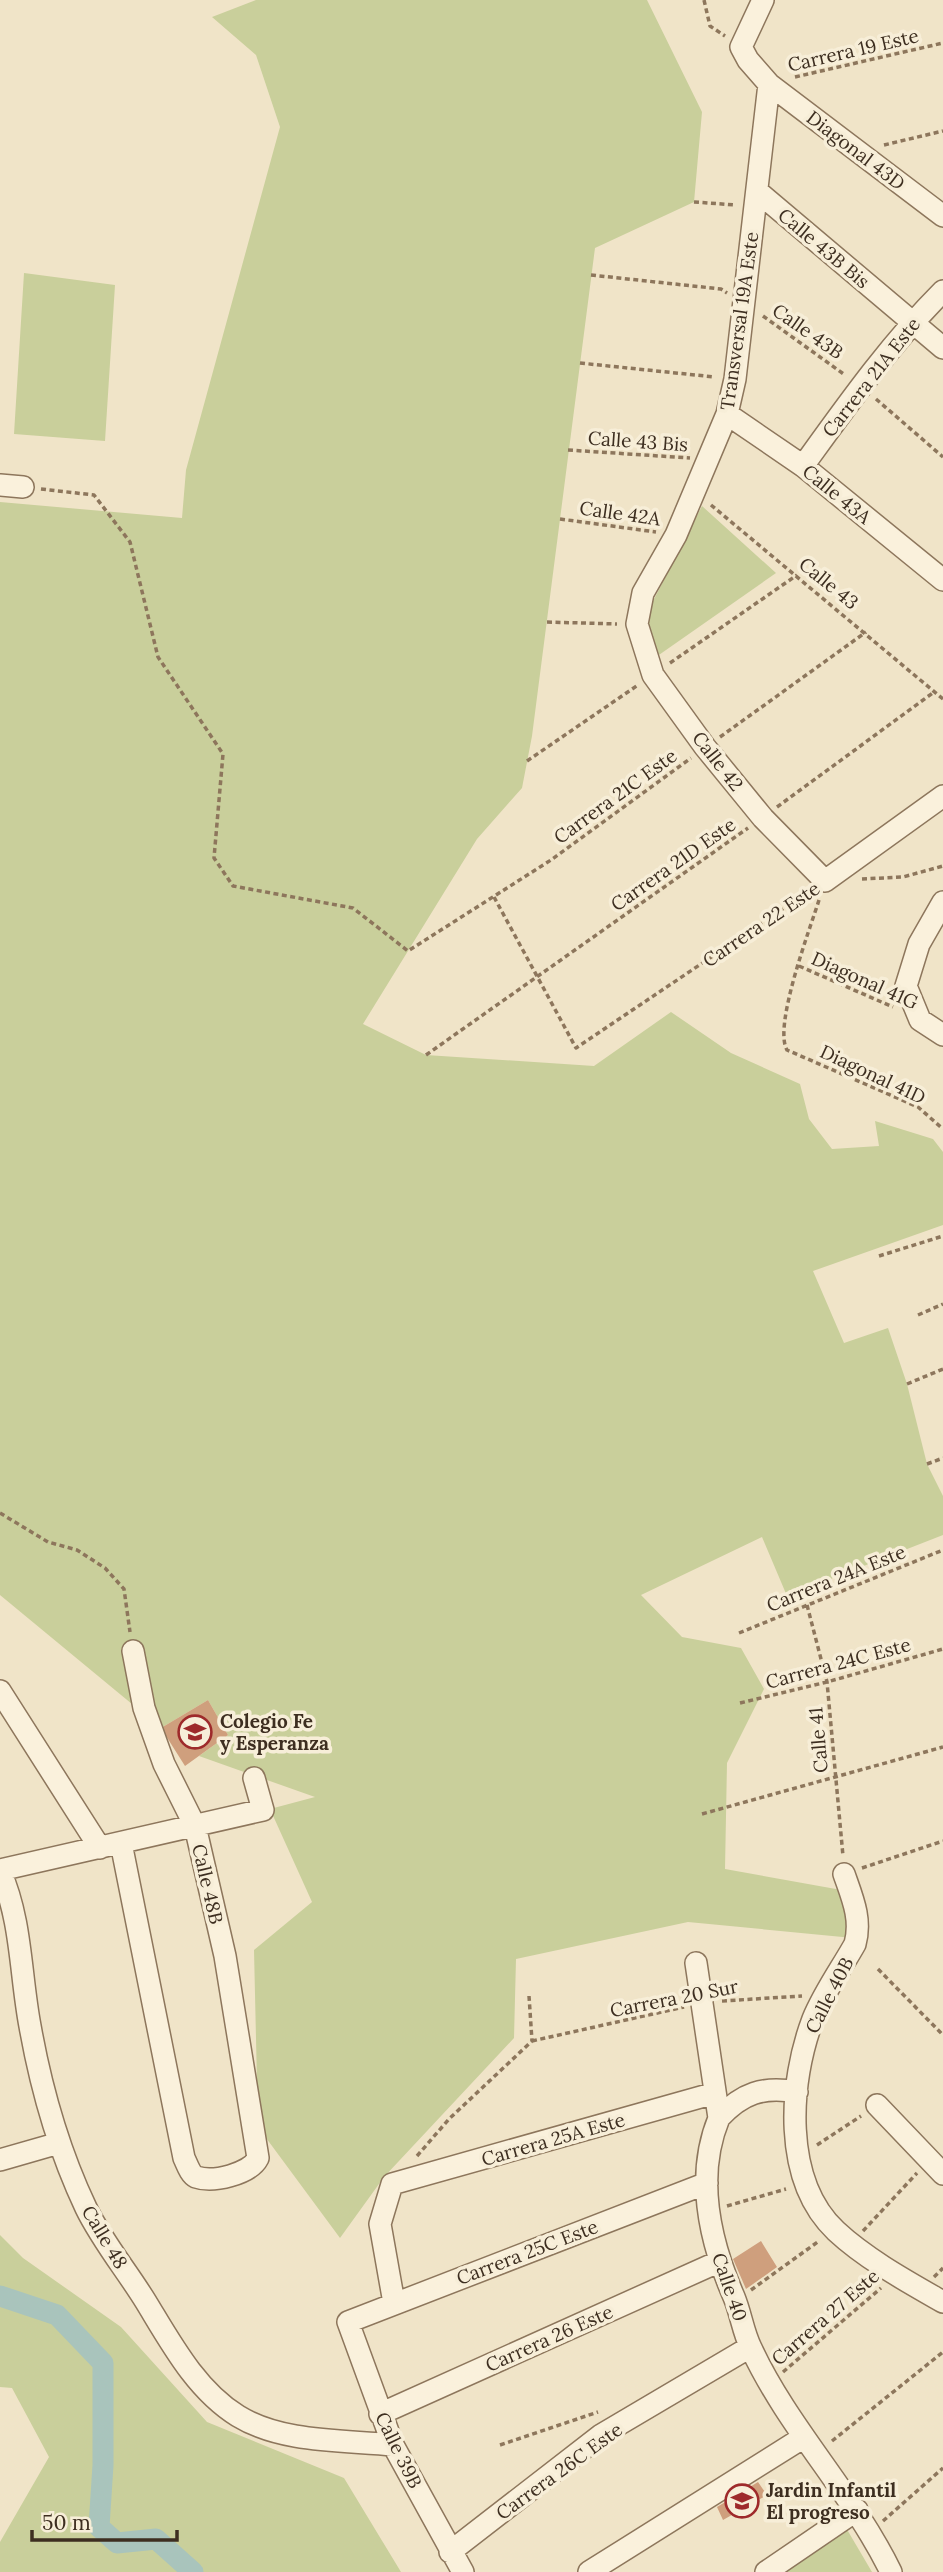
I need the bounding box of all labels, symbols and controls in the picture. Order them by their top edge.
street label: Carrera 19 Este [785,23,921,77]
street label: Diagonal 43D [802,105,910,195]
street label: Calle 43B Bis [773,203,875,293]
street label: Transversal 19A Este [715,230,763,412]
street label: Calle 43B [768,298,848,364]
street label: Carrera 21A Este [817,312,925,442]
street label: Calle 43 Bis [587,426,689,456]
street label: Calle 43A [798,459,877,530]
street label: Calle 42A [578,495,663,531]
street label: Calle 43 [794,552,864,614]
street label: Calle 42 [687,726,749,796]
street label: Carrera 21C Este [549,743,681,849]
street label: Carrera 21D Este [606,812,740,916]
street label: Carrera 22 Este [698,876,824,972]
street label: Diagonal 41G [808,946,922,1014]
street label: Diagonal 41D [816,1039,930,1109]
street label: Carrera 24A Este [763,1539,909,1617]
street label: Carrera 24C Este [763,1632,913,1694]
street label: Calle 41 [803,1706,833,1774]
place label: Colegio Fe y Esperanza [220,1709,329,1755]
school or university icon: Colegio Fe y Esperanza [176,1713,214,1751]
street label: Calle 48B [187,1842,229,1927]
street label: Calle 40B [800,1953,859,2037]
street label: Carrera 20 Sur [608,1974,741,2022]
street label: Carrera 25A Este [478,2107,628,2171]
street label: Calle 48 [77,2201,133,2273]
street label: Carrera 25C Este [453,2214,601,2290]
street label: Calle 40 [707,2250,753,2324]
street label: Carrera 27 Este [766,2264,884,2370]
street label: Carrera 26 Este [482,2299,616,2377]
street label: Calle 39B [370,2408,428,2492]
street label: Carrera 26C Este [491,2417,627,2525]
place label: Jardin Infantil El progreso [766,2478,896,2524]
school or university icon: Jardin Infantil El progreso [723,2482,761,2520]
scale bar [32,2498,177,2542]
text: 50 m [42,2509,91,2536]

